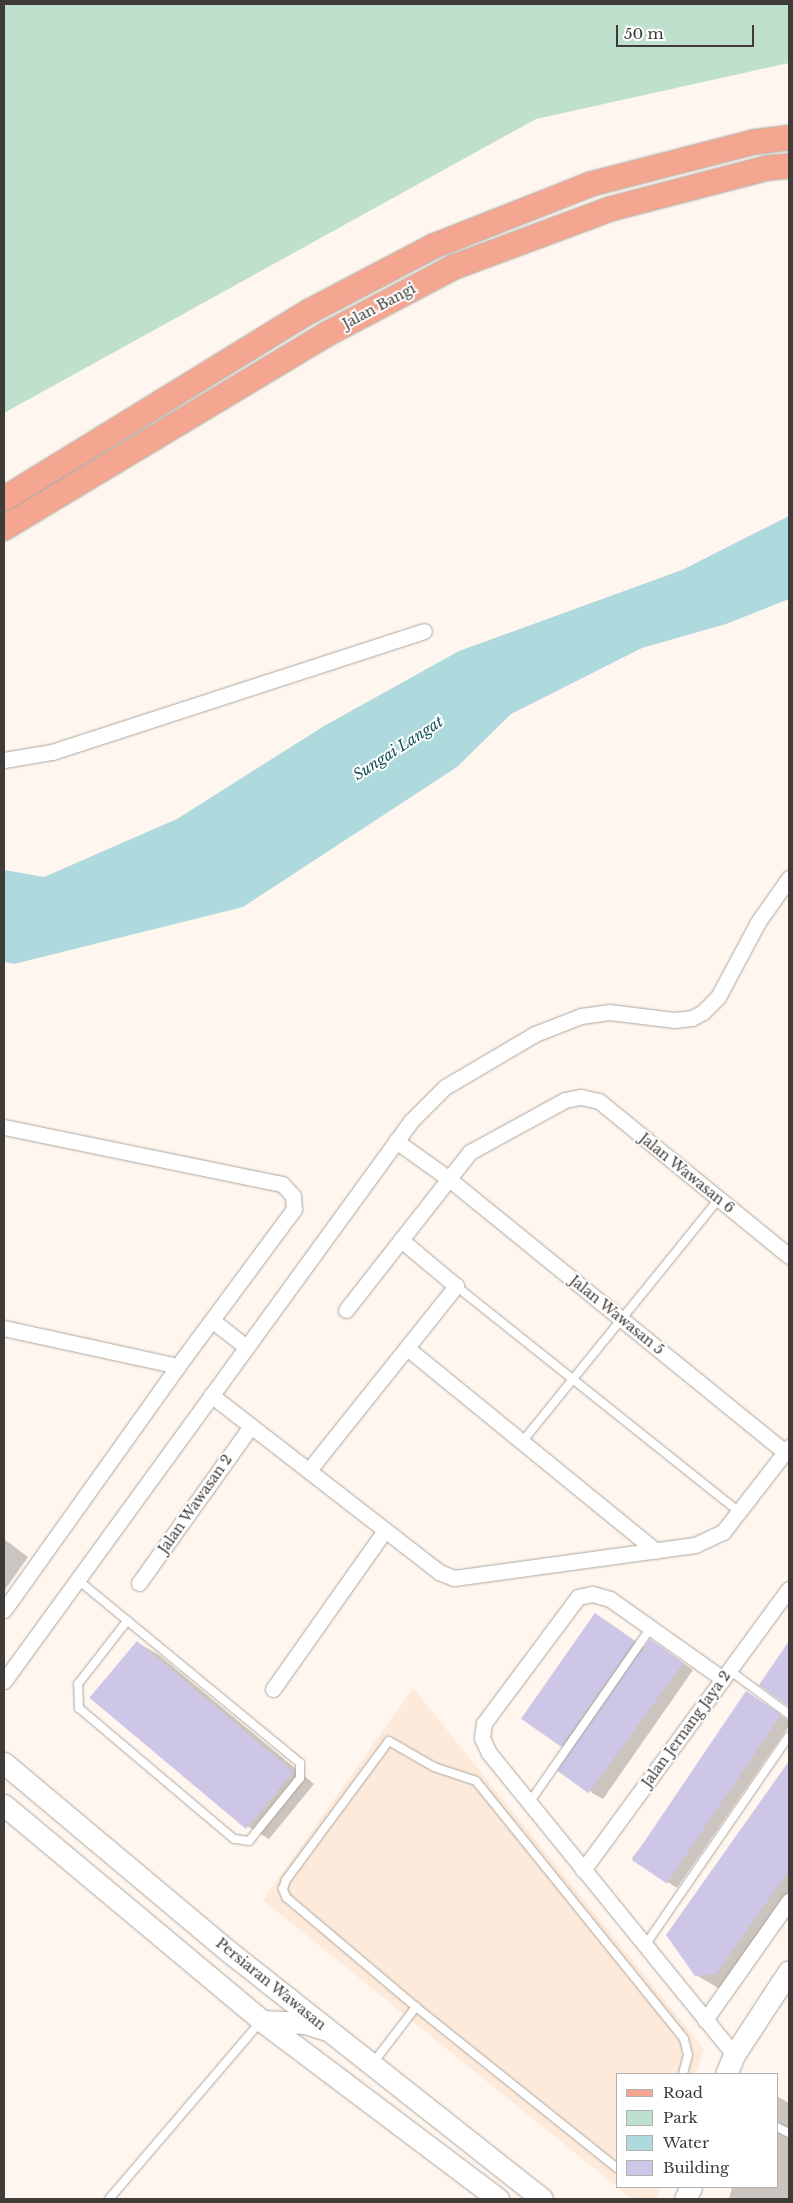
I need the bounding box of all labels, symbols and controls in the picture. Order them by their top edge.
scale bar [618,15,756,47]
text: 50 m [624,24,664,43]
street label: Jalan Bangi [340,280,418,332]
water label: Sungai Langat [350,712,446,784]
street label: Jalan Wawasan 6 [636,1129,738,1217]
street label: Jalan Wawasan 5 [566,1272,668,1358]
street label: Jalan Wawasan 2 [154,1451,236,1557]
street label: Jalan Jernang Jaya 2 [638,1668,734,1790]
street label: Persiaran Wawasan [213,1934,329,2034]
legend [616,2073,778,2188]
text: Road [663,2083,703,2102]
text: Park [663,2108,698,2127]
text: Water [663,2133,709,2152]
text: Building [663,2158,729,2177]

